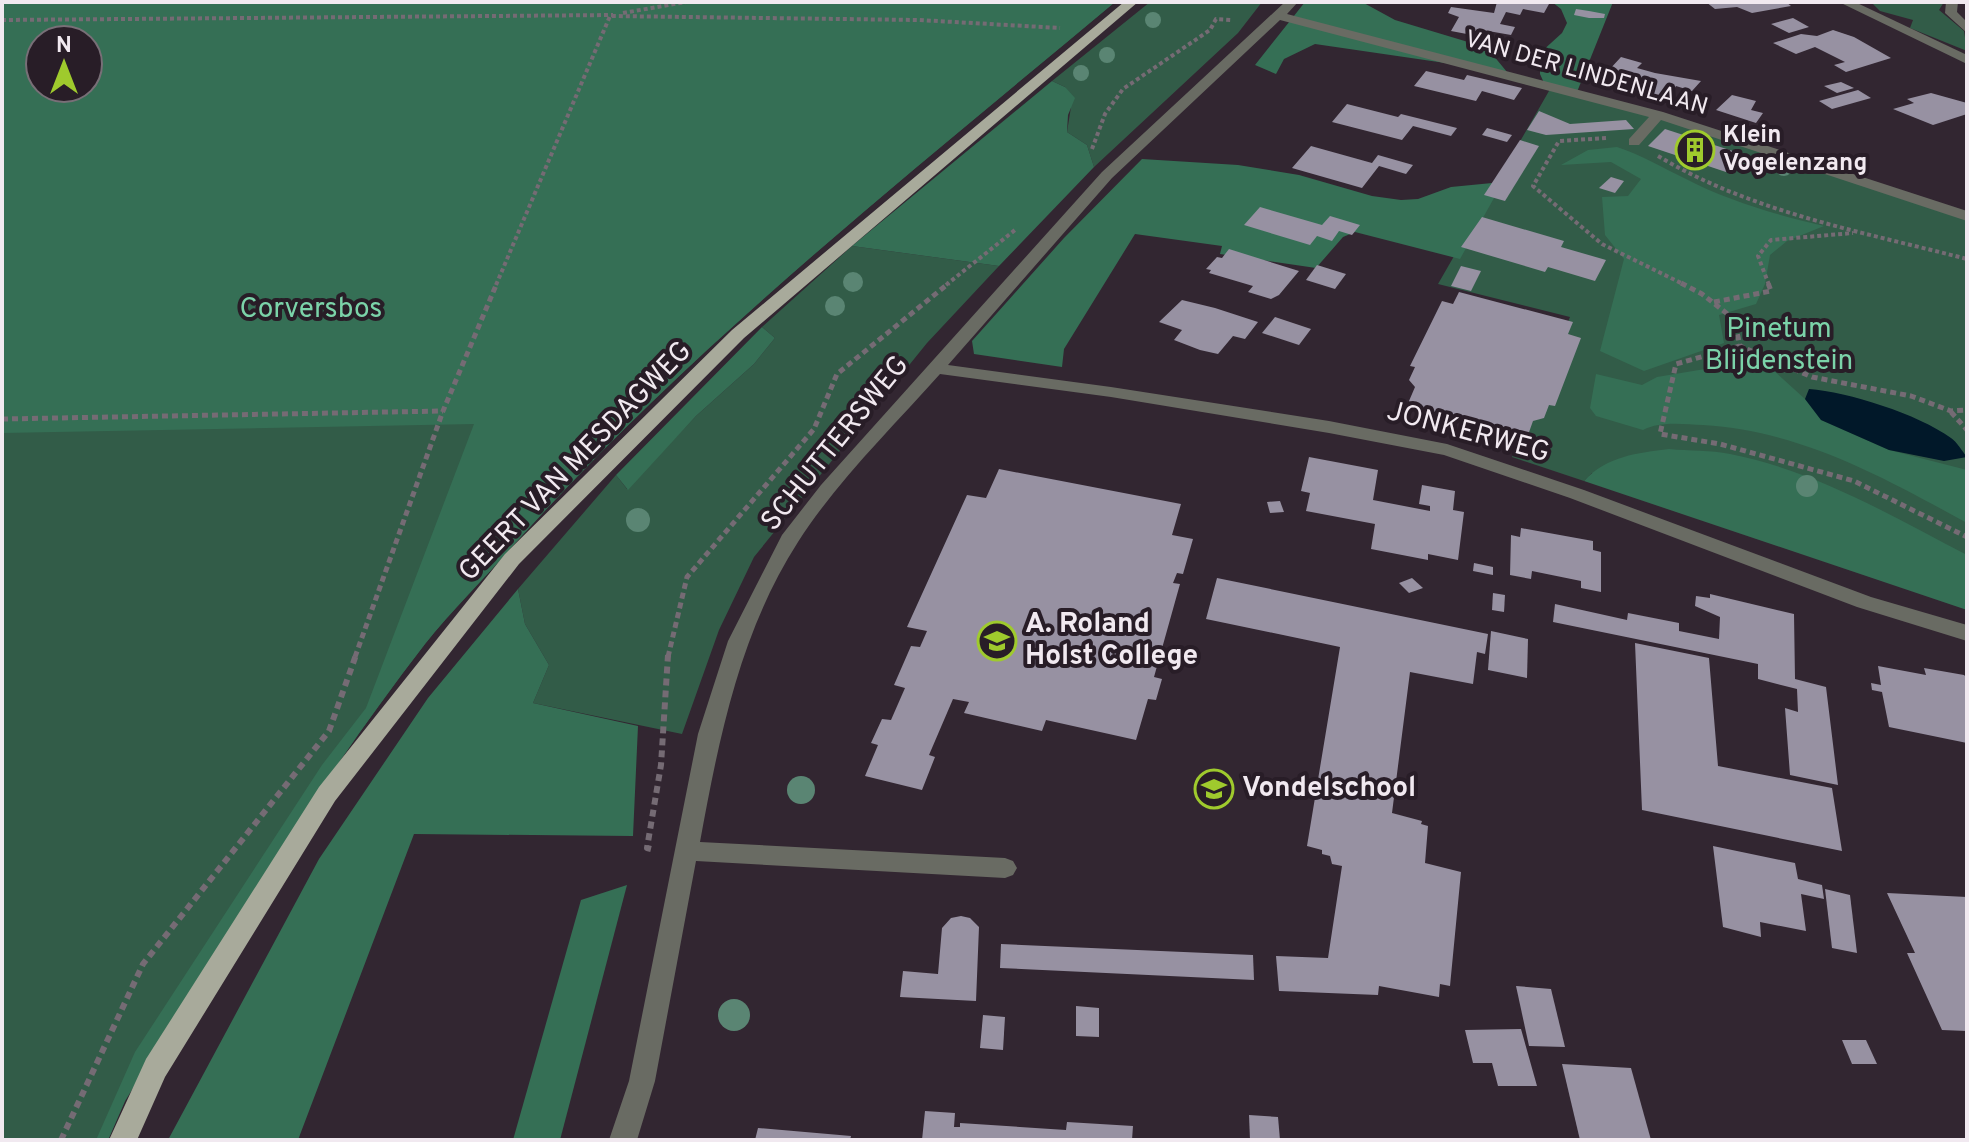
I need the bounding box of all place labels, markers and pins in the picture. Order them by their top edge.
place label: Klein Vogelenzang [1723,121,1867,179]
building icon: Klein Vogelenzang [1674,129,1716,171]
place label: A. Roland Holst College [1025,607,1198,675]
school or university icon: A. Roland Holst College [976,620,1018,662]
school or university icon: Vondelschool [1193,768,1235,810]
place label: Vondelschool [1242,771,1416,807]

